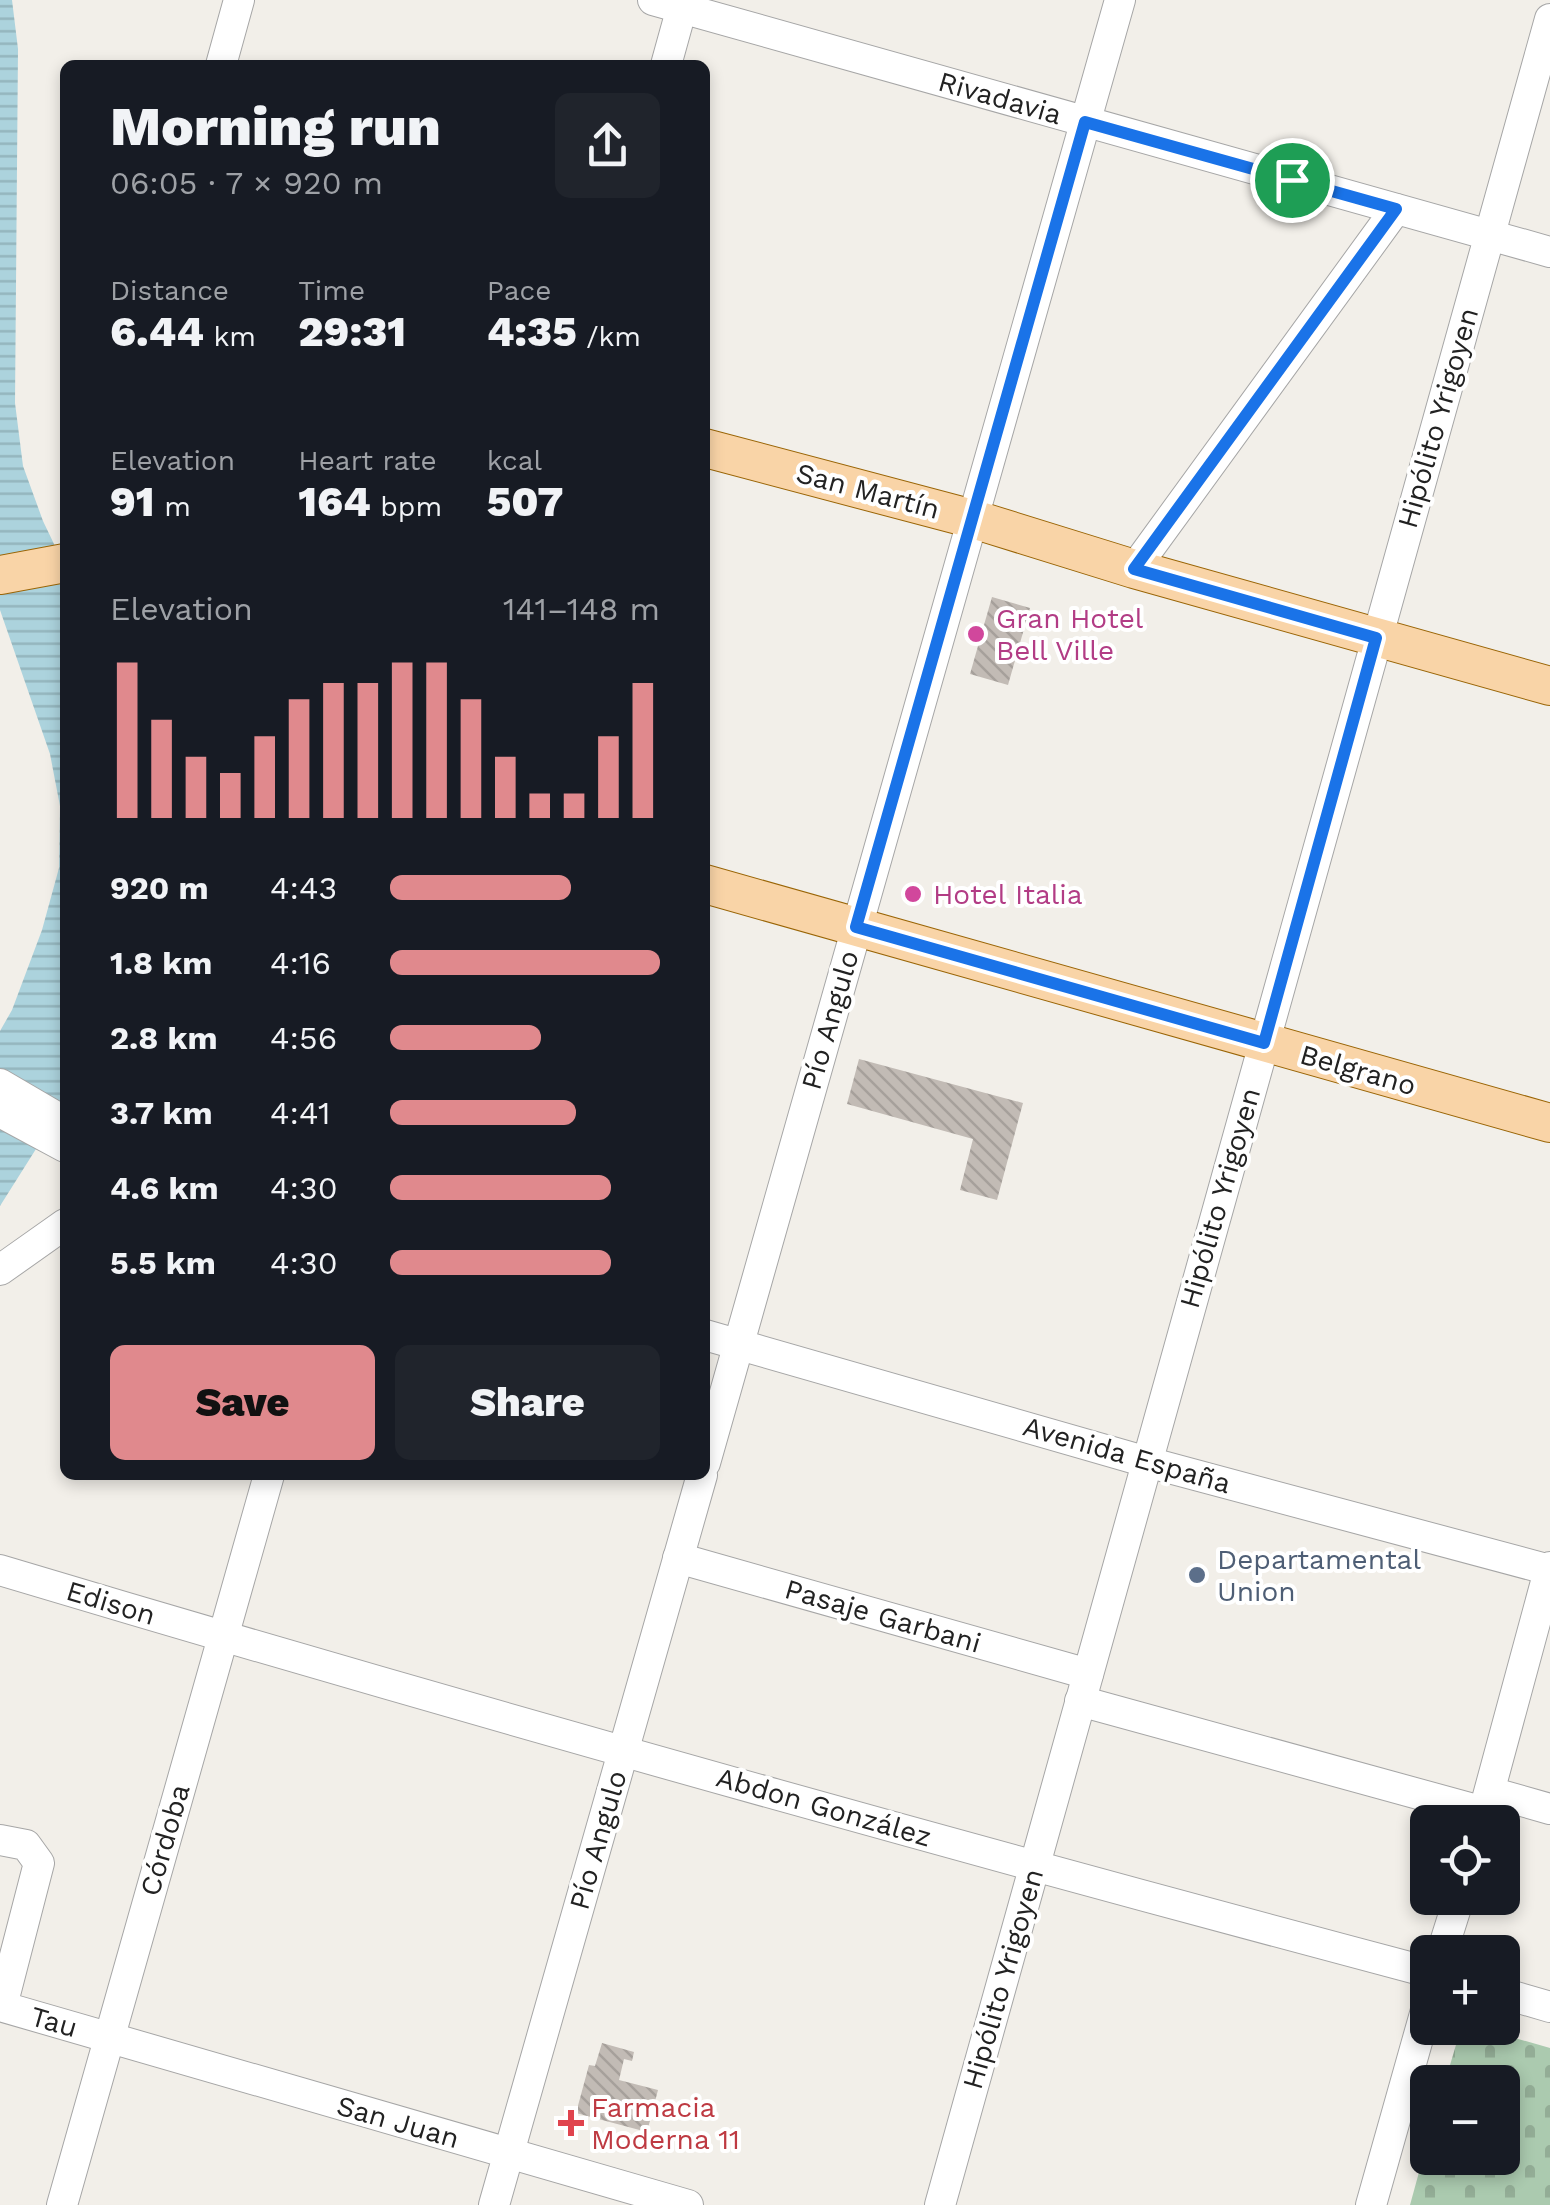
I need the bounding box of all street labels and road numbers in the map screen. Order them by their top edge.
street label: Rivadavia [935,65,1066,131]
street label: Hipólito Yrigoyen [1391,304,1485,532]
street label: San Martín [793,456,943,526]
street label: Pío Angulo [794,947,866,1093]
street label: Belgrano [1296,1038,1420,1102]
street label: Hipólito Yrigoyen [1173,1084,1267,1312]
street label: Avenida España [1019,1410,1235,1500]
street label: Pasaje Garbani [781,1572,985,1660]
street label: Edison [63,1574,159,1632]
street label: Abdon González [713,1761,935,1853]
street label: Pío Angulo [562,1767,634,1913]
street label: Córdoba [133,1780,197,1900]
street label: Hipólito Yrigoyen [956,1865,1050,2093]
street label: Tau [27,2000,81,2044]
street label: San Juan [333,2089,463,2155]

